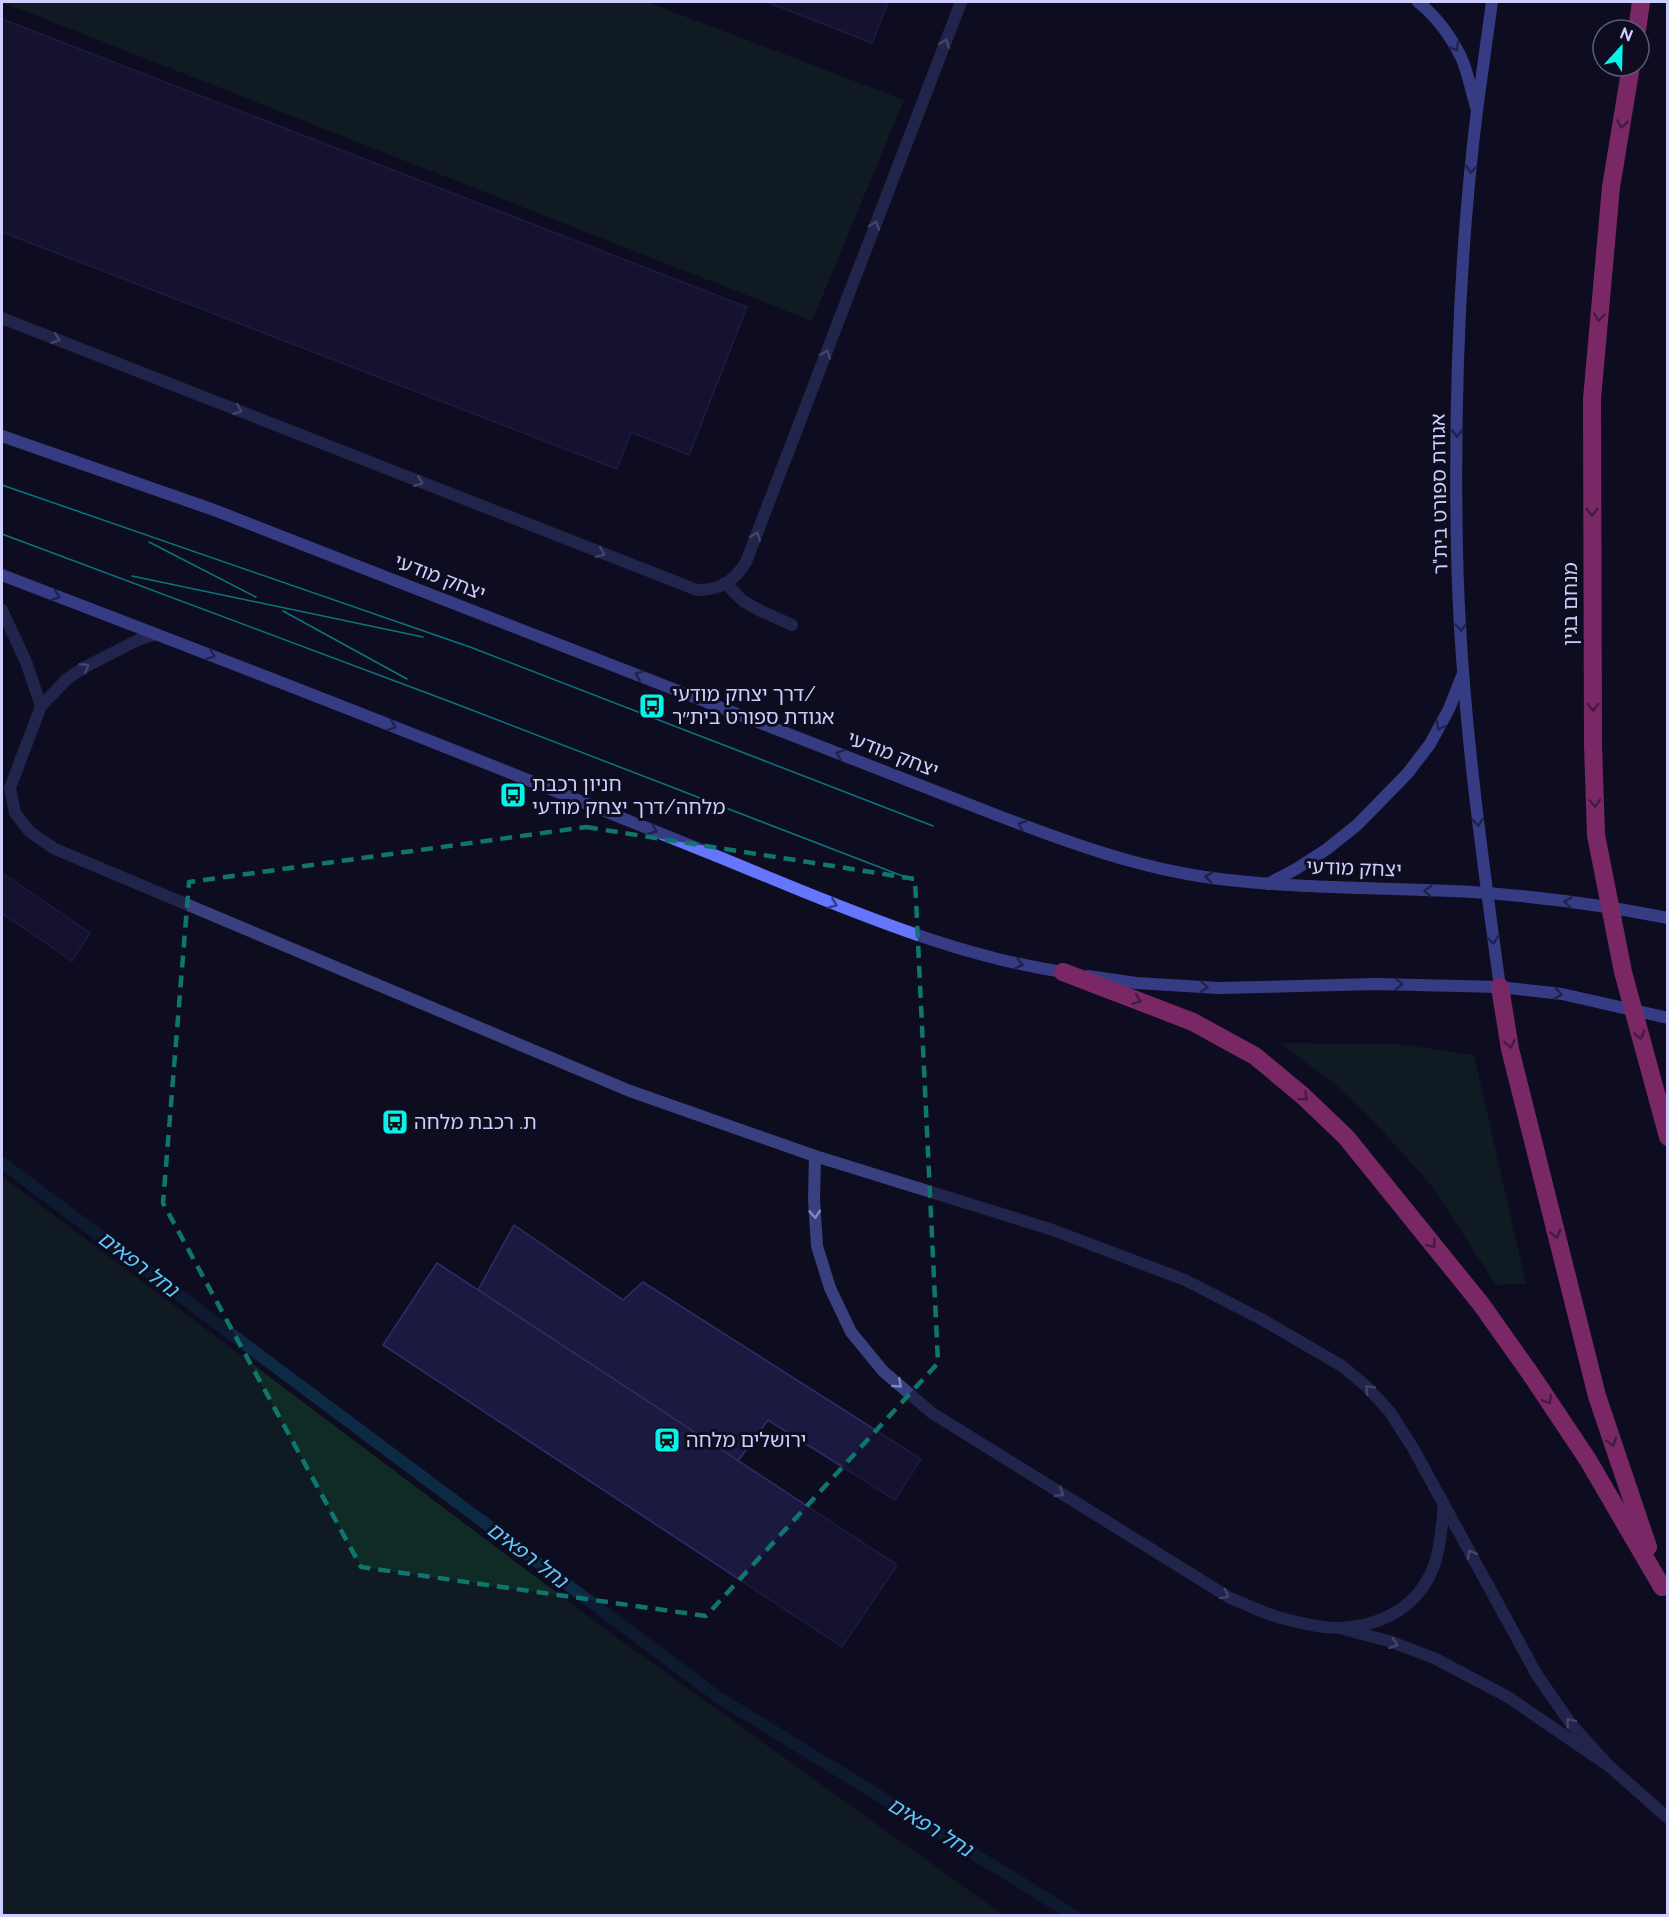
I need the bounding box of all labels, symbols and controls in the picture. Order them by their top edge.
north arrow [1591,18,1651,78]
text: N [1617,23,1636,46]
one-way arrow [938,39,950,50]
one-way arrow [1447,41,1459,51]
one-way arrow [1616,119,1628,128]
one-way arrow [1465,165,1478,174]
one-way arrow [868,220,880,231]
one-way arrow [1593,313,1606,322]
one-way arrow [50,332,61,344]
one-way arrow [819,349,831,360]
one-way arrow [232,403,242,416]
street label: אגודת ספורט בית"ר [1426,413,1452,575]
one-way arrow [1451,428,1463,437]
one-way arrow [413,474,424,487]
one-way arrow [1586,508,1598,517]
one-way arrow [749,531,761,542]
one-way arrow [595,545,605,558]
street label: יצחק מודעי [391,549,489,605]
street label: מנחם בגין [1558,562,1582,646]
one-way arrow [50,589,61,601]
one-way arrow [1455,623,1468,632]
one-way arrow [205,648,216,660]
one-way arrow [79,663,89,675]
one-way arrow [634,670,645,682]
place label: דרך יצחק מודעי/ אגודת ספורט בית״ר [672,682,834,729]
bus stop icon: דרך יצחק מודעי/ אגודת ספורט בית״ר [637,691,667,721]
one-way arrow [1587,703,1599,712]
one-way arrow [386,719,397,731]
one-way arrow [1436,719,1447,730]
street label: יצחק מודעי [844,726,942,782]
one-way arrow [835,749,846,761]
place label: חניון רכבת מלחה/דרך יצחק מודעי [532,772,726,819]
bus stop icon: חניון רכבת מלחה/דרך יצחק מודעי [498,780,528,810]
one-way arrow [1588,799,1601,808]
one-way arrow [1471,817,1484,826]
one-way arrow [1017,819,1027,832]
one-way arrow [646,823,657,835]
street label: יצחק מודעי [1306,854,1402,882]
one-way arrow [1204,872,1214,884]
one-way arrow [1424,884,1433,897]
one-way arrow [1564,896,1573,908]
one-way arrow [827,897,838,909]
one-way arrow [1487,935,1499,945]
one-way arrow [1013,957,1023,970]
one-way arrow [1395,978,1404,991]
one-way arrow [1200,980,1209,993]
one-way arrow [1552,987,1562,1000]
one-way arrow [1131,993,1142,1005]
one-way arrow [1633,1029,1645,1040]
one-way arrow [1503,1039,1516,1049]
one-way arrow [1298,1090,1308,1101]
bus stop icon: ת. רכבת מלחה [380,1107,410,1137]
place label: ת. רכבת מלחה [414,1110,537,1134]
one-way arrow [808,1210,821,1219]
water label: נחל רפאים [93,1225,185,1303]
one-way arrow [1548,1229,1561,1239]
one-way arrow [1425,1237,1436,1248]
one-way arrow [891,1377,902,1388]
one-way arrow [1365,1386,1376,1396]
one-way arrow [1541,1394,1552,1405]
station icon: ירושלים מלחה [652,1425,682,1455]
place label: ירושלים מלחה [686,1428,807,1452]
one-way arrow [1605,1436,1618,1447]
one-way arrow [1054,1485,1064,1497]
water label: נחל רפאים [482,1516,574,1594]
one-way arrow [1467,1550,1478,1561]
one-way arrow [1219,1588,1230,1599]
one-way arrow [1388,1636,1399,1649]
one-way arrow [1566,1718,1577,1729]
water label: נחל רפאים [883,1792,979,1863]

